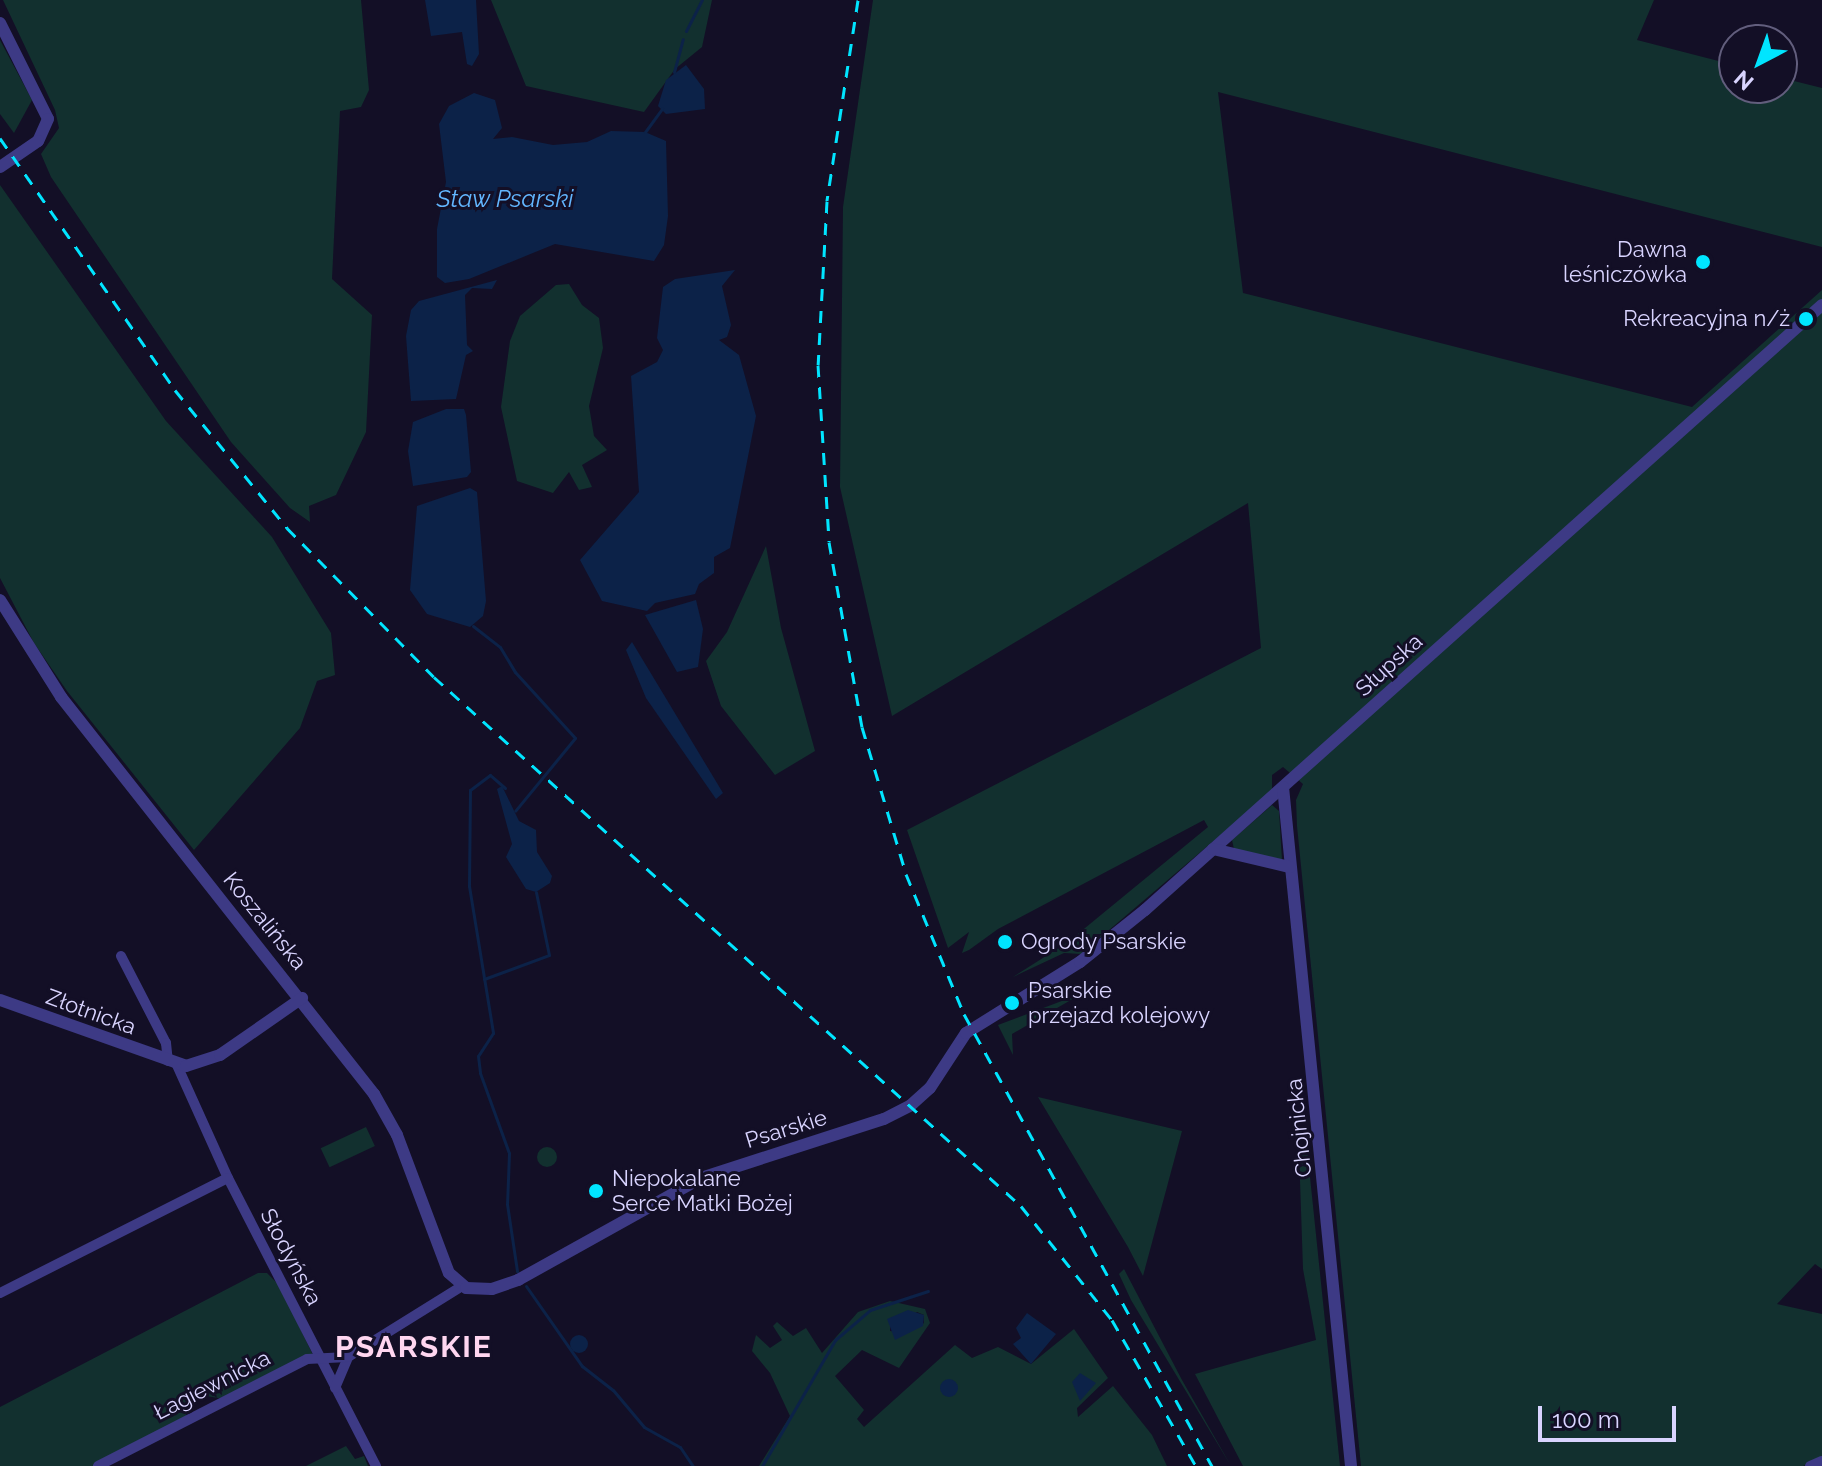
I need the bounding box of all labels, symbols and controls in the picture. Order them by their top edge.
north arrow [1718,24,1798,104]
text: N [1729,65,1758,96]
water label: Staw Psarski [436,185,574,213]
place label: Dawna leśniczówka [1563,236,1687,288]
marker: Dawna leśniczówka [1694,253,1712,271]
place label: Rekreacyjna n/ż [1623,306,1790,332]
marker: Rekreacyjna n/ż [1797,310,1815,328]
street label: Słupska [1350,628,1428,702]
street label: Koszalińska [218,867,312,975]
place label: Ogrody Psarskie [1021,929,1187,955]
marker: Ogrody Psarskie [996,933,1014,951]
place label: Psarskie przejazd kolejowy [1028,977,1210,1028]
street label: Złotnicka [42,984,140,1040]
marker: Psarskie przejazd kolejowy [1003,994,1021,1012]
street label: Chojnicka [1281,1077,1317,1179]
street label: Psarskie [742,1104,830,1154]
place label: Niepokalane Serce Matki Bożej [612,1165,793,1216]
marker: Niepokalane Serce Matki Bożej [587,1182,605,1200]
street label: Słodyńska [255,1204,327,1310]
district label: PSARSKIE [335,1329,493,1365]
street label: Łagiewnicka [149,1344,275,1426]
scale bar [1542,1390,1680,1440]
text: 100 m [1552,1405,1620,1434]

